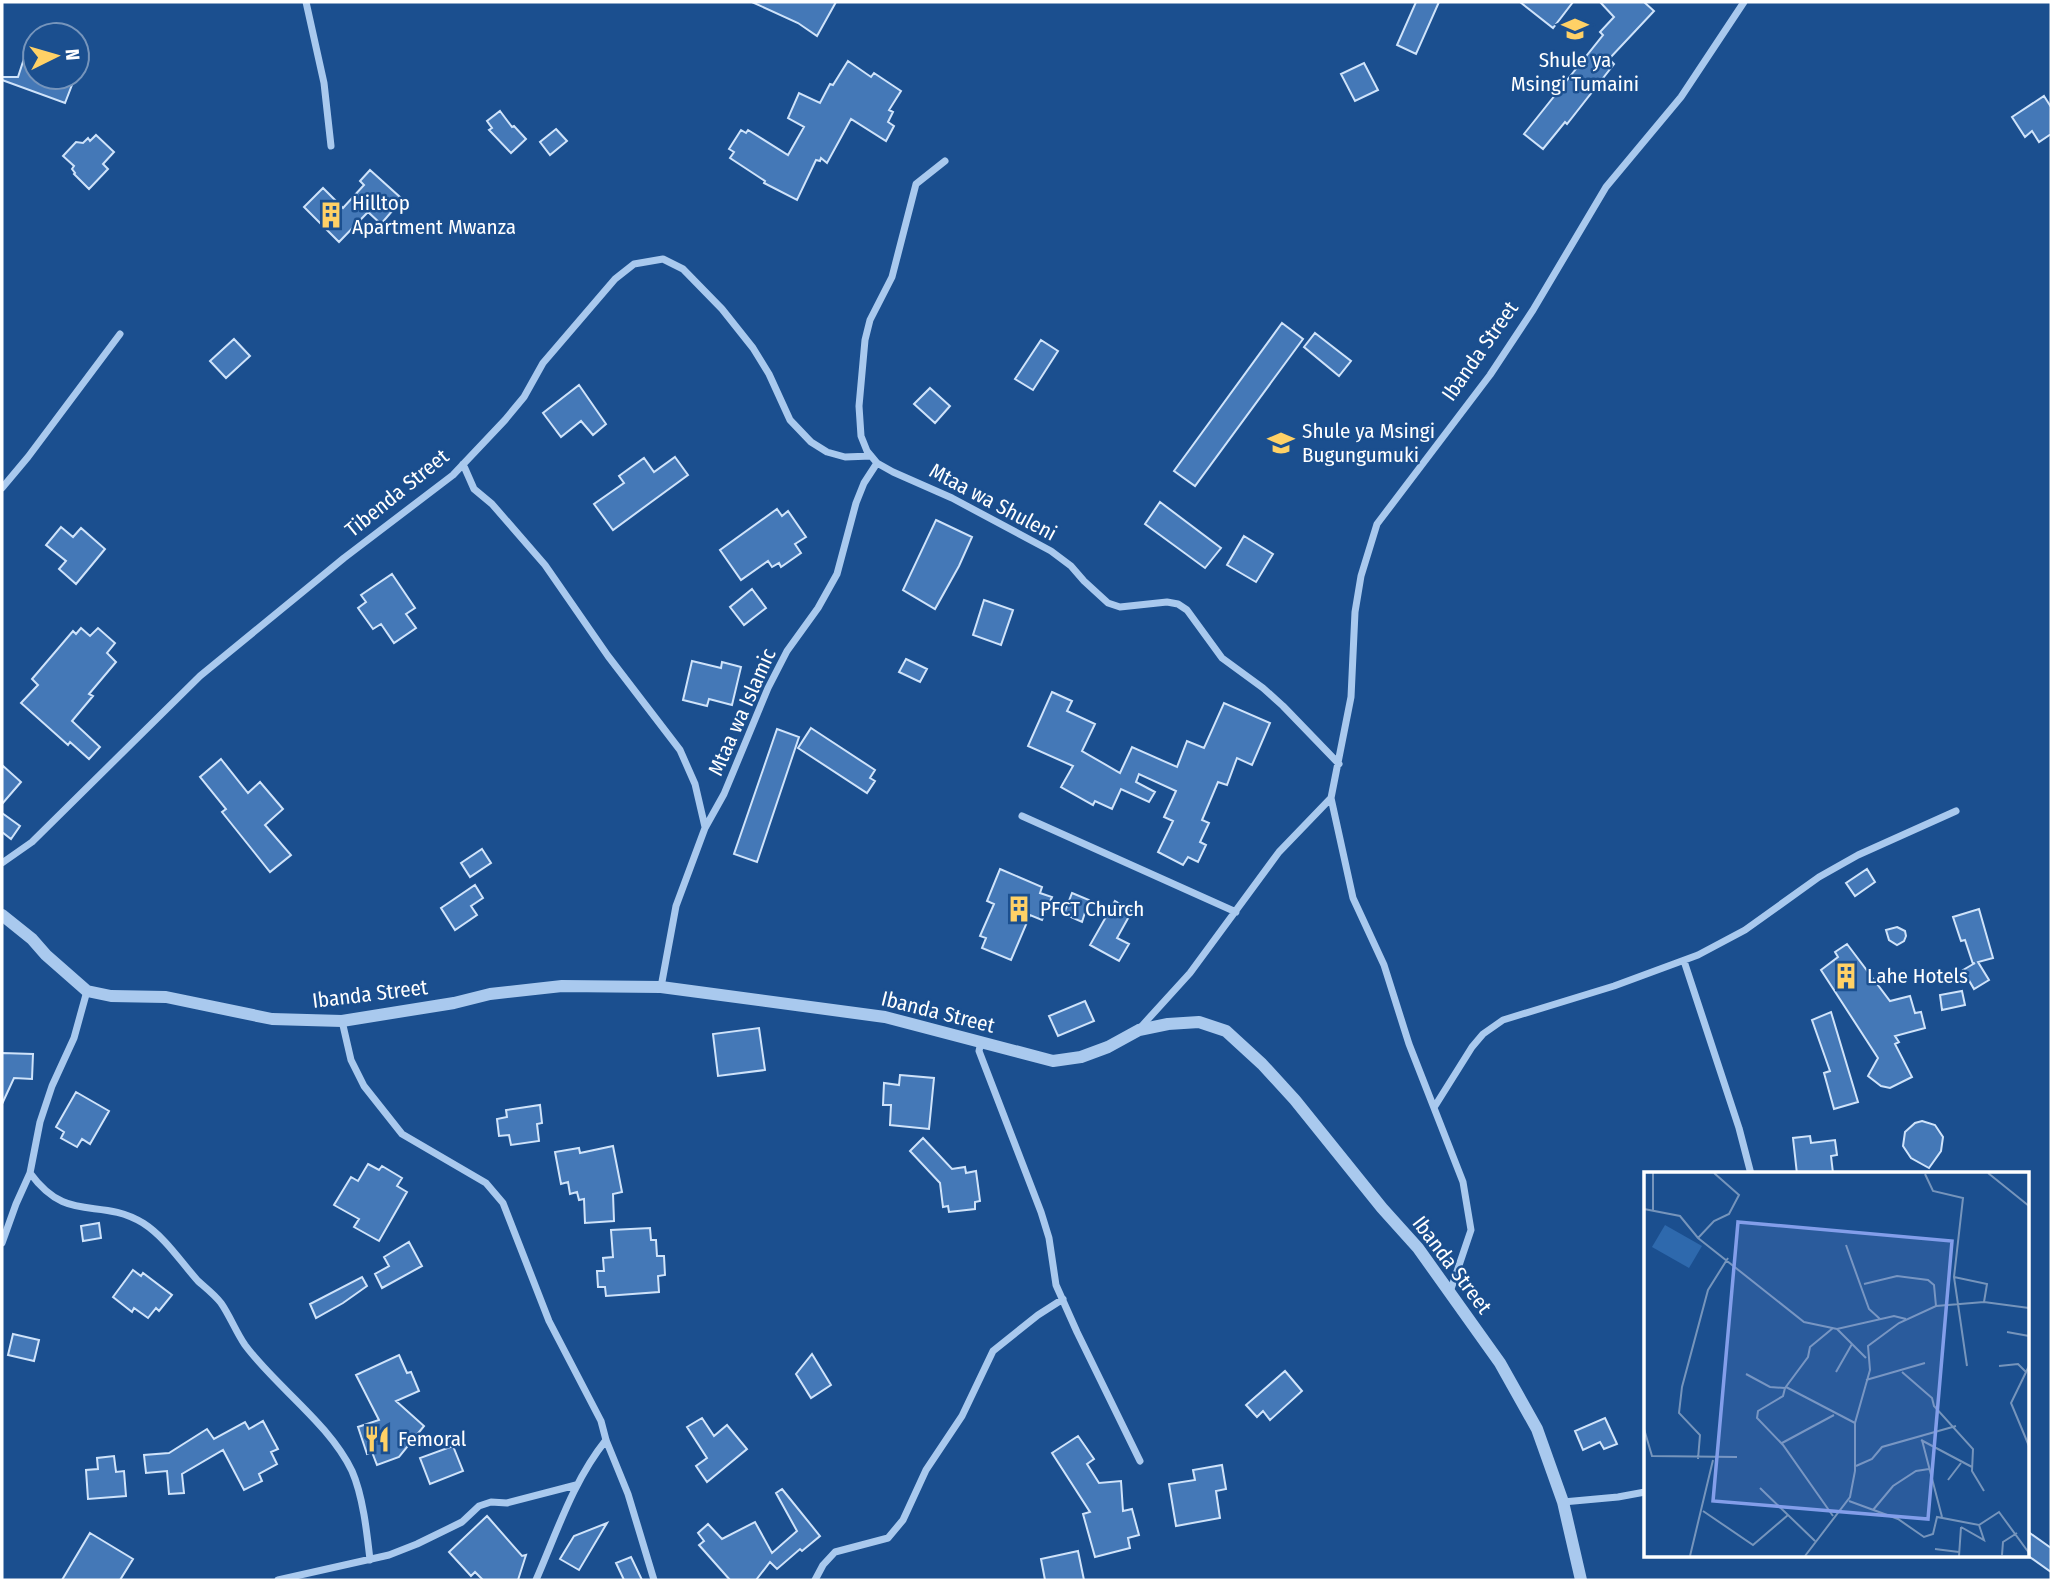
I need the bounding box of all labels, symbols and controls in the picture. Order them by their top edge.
school or university icon: Shule ya Msingi Tumaini [1560,14,1590,44]
north arrow [21,21,91,91]
place label: Shule ya Msingi Tumaini [1511,47,1639,97]
text: N [60,48,84,61]
place label: Hilltop Apartment Mwanza [352,190,516,240]
building icon: Hilltop Apartment Mwanza [316,200,346,230]
street label: Ibanda Street [1436,296,1524,406]
place label: Shule ya Msingi Bugungumuki [1302,418,1435,468]
school or university icon: Shule ya Msingi Bugungumuki [1266,428,1296,458]
street label: Tibenda Street [340,443,454,543]
street label: Mtaa wa Shuleni [925,458,1061,546]
street label: Mtaa wa Islamic [702,644,782,780]
building icon: PFCT Church [1004,894,1034,924]
place label: PFCT Church [1040,896,1144,922]
building icon: Lahe Hotels [1831,961,1861,991]
place label: Lahe Hotels [1867,963,1968,989]
street label: Ibanda Street [311,974,429,1014]
street label: Ibanda Street [879,985,998,1039]
inset map [1644,1172,2028,1558]
street label: Ibanda Street [1407,1211,1497,1319]
restaurant icon: Femoral [362,1424,392,1454]
place label: Femoral [398,1426,467,1452]

